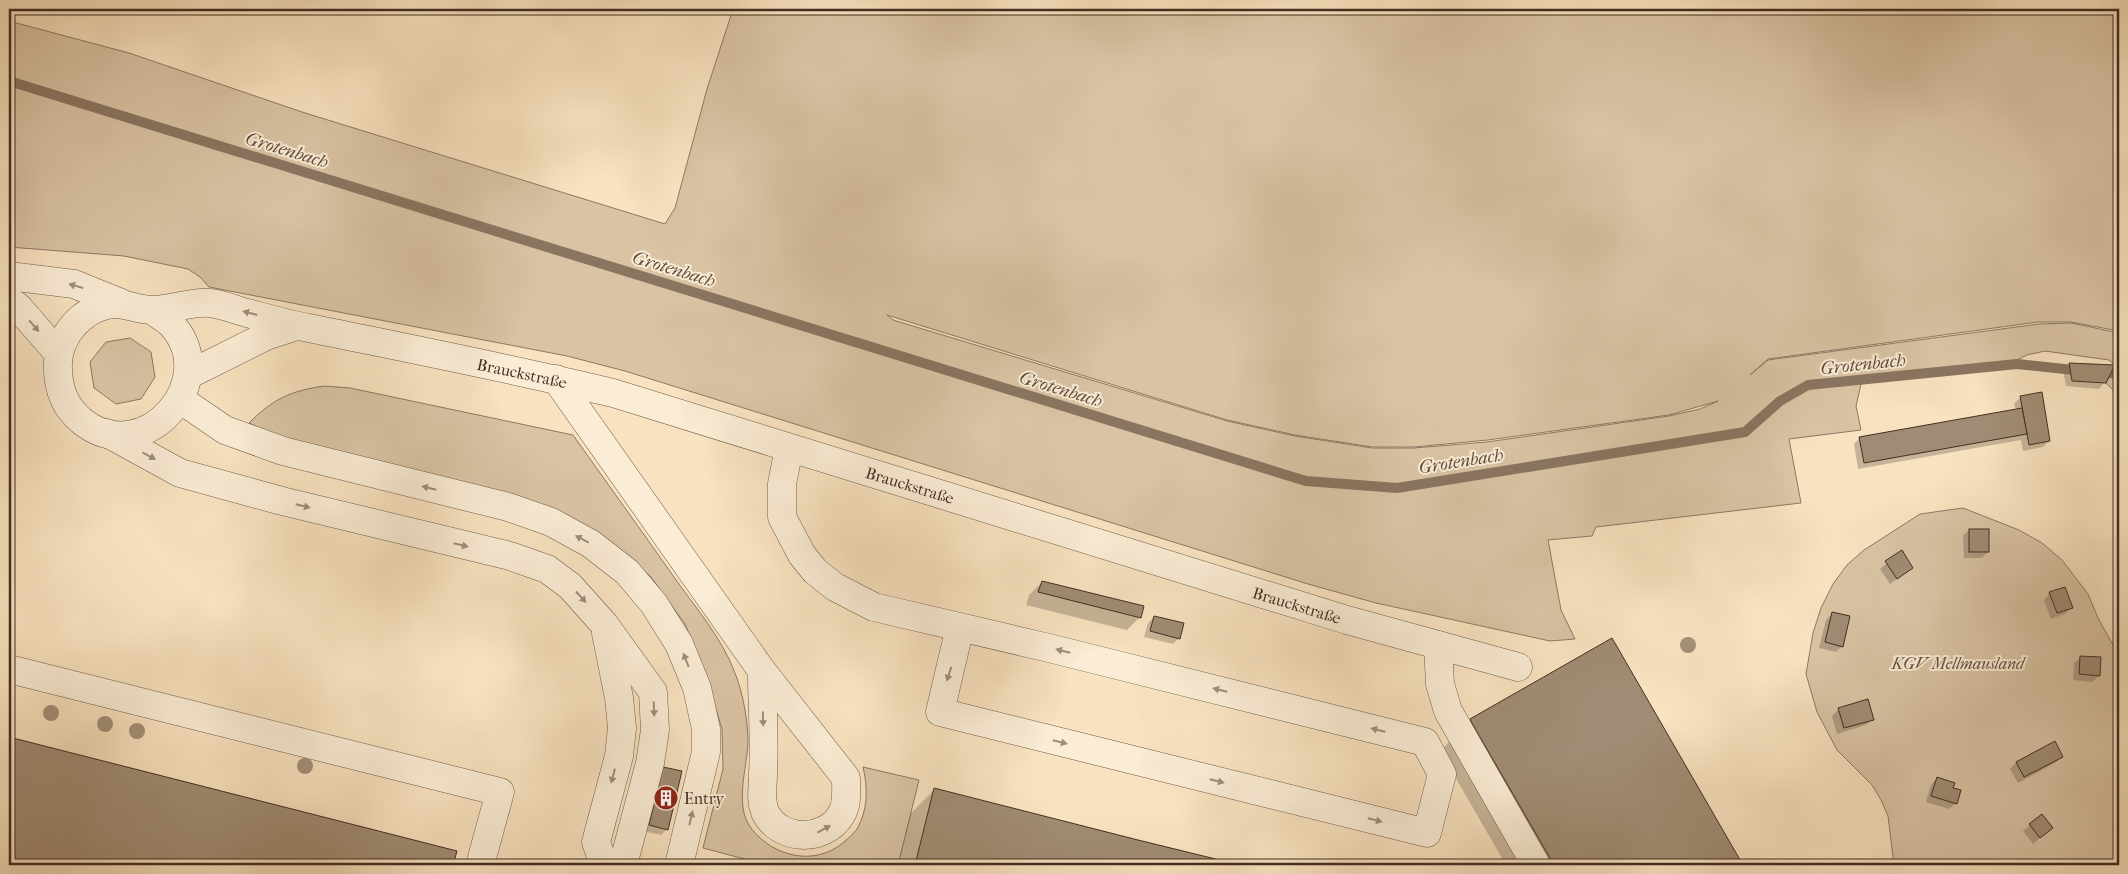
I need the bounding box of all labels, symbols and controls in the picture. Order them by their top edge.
water label: Grotenbach [243,128,331,173]
water label: Grotenbach [630,247,718,292]
one-way arrow [68,281,83,289]
one-way arrow [242,309,257,317]
one-way arrow [29,319,40,332]
water label: Grotenbach [1819,350,1907,379]
street label: Brauckstraße [475,355,569,392]
water label: Grotenbach [1017,367,1105,412]
water label: Grotenbach [1417,444,1505,479]
one-way arrow [142,452,156,460]
street label: Brauckstraße [863,463,956,508]
one-way arrow [421,484,437,492]
one-way arrow [295,502,310,510]
one-way arrow [575,535,590,543]
one-way arrow [453,541,468,549]
street label: Brauckstraße [1250,583,1343,628]
one-way arrow [575,591,587,603]
one-way arrow [1055,647,1070,655]
one-way arrow [682,652,690,667]
park label: KGV Mellmausland [1891,654,2026,673]
one-way arrow [945,667,953,682]
one-way arrow [1213,686,1228,694]
one-way arrow [650,701,658,717]
one-way arrow [759,712,767,728]
one-way arrow [1370,726,1385,734]
one-way arrow [1052,738,1067,746]
one-way arrow [609,769,617,784]
one-way arrow [1210,777,1225,785]
building icon: Entry [653,785,679,811]
place label: Entry [684,789,724,808]
one-way arrow [687,810,695,825]
one-way arrow [1368,816,1383,824]
one-way arrow [817,825,831,833]

